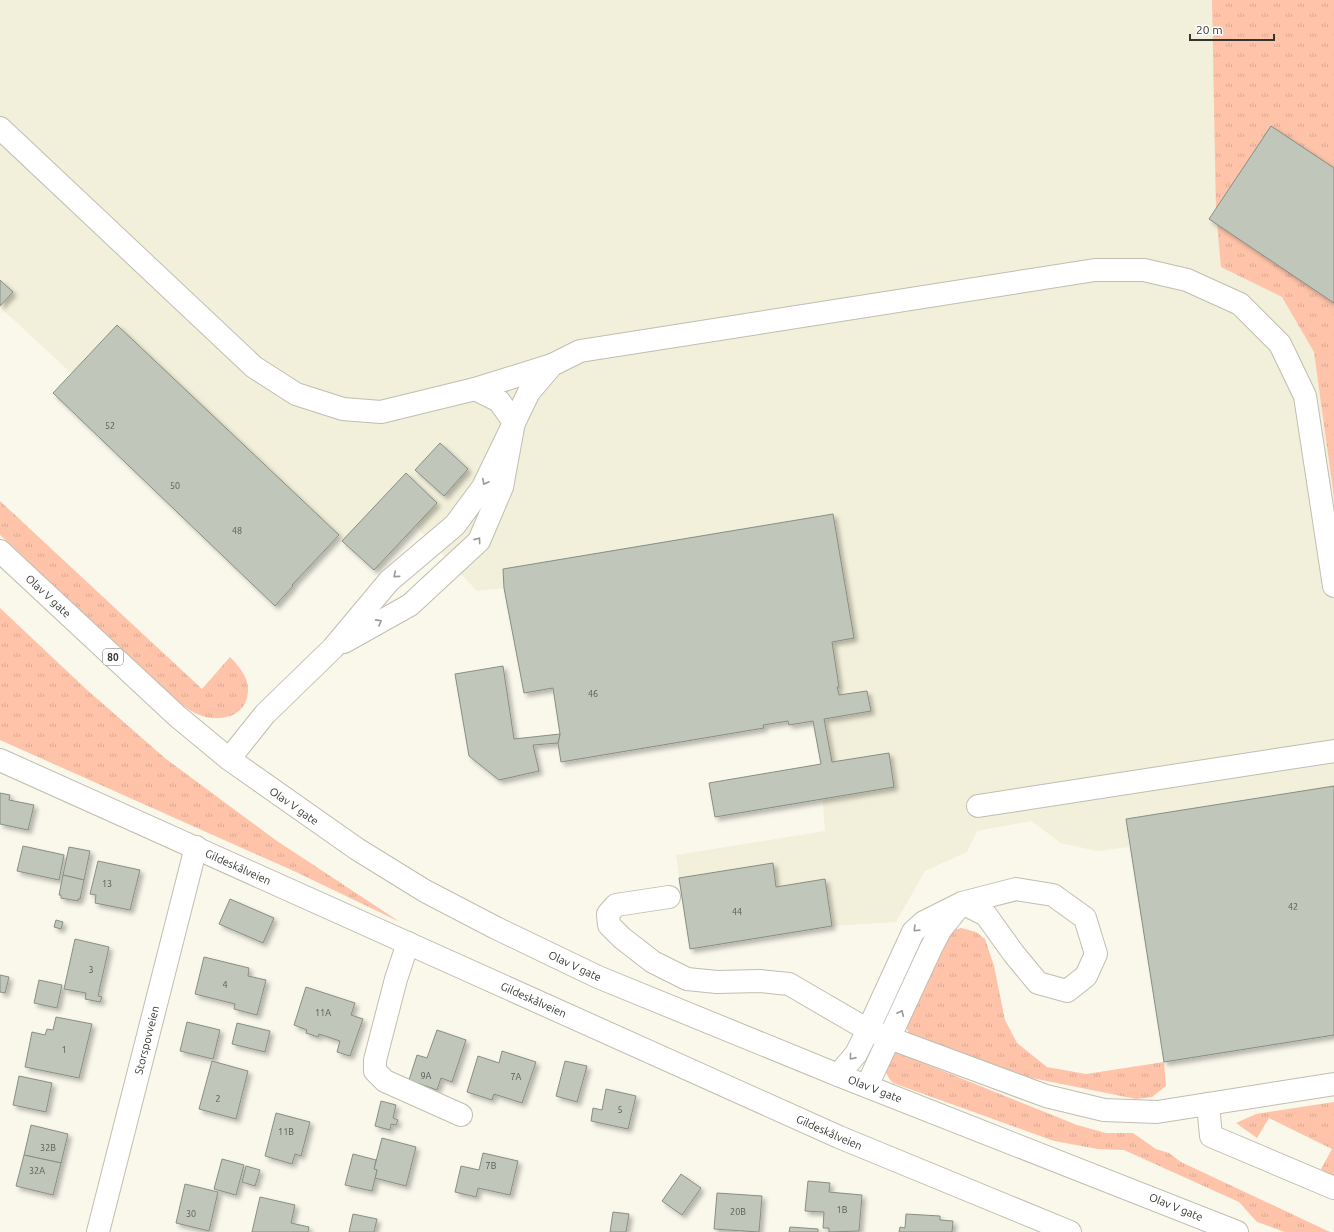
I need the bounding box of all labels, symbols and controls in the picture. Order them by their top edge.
scale bar [1190,16,1274,42]
text: 20 m [1196,23,1223,36]
house number: 52 [105,421,115,431]
one-way arrow [482,478,490,485]
house number: 50 [170,481,180,491]
house number: 48 [232,526,242,536]
one-way arrow [473,538,480,545]
one-way arrow [393,571,400,578]
street label: Olav V gate [23,572,73,620]
one-way arrow [375,620,382,627]
road number: 80 [103,649,123,665]
house number: 46 [588,689,598,699]
street label: Olav V gate [267,785,321,827]
street label: Gildeskålveien [203,847,273,887]
house number: 13 [102,879,112,889]
house number: 42 [1288,902,1298,912]
house number: 44 [732,907,742,917]
one-way arrow [913,925,921,932]
street label: Olav V gate [547,949,603,983]
house number: 3 [88,965,94,975]
house number: 4 [222,980,228,990]
street label: Gildeskålveien [499,980,568,1020]
street label: Storspovveien [132,1005,161,1076]
house number: 11A [315,1008,331,1018]
one-way arrow [896,1009,904,1017]
house number: 1 [61,1045,67,1055]
one-way arrow [850,1053,857,1060]
house number: 9A [421,1071,432,1081]
house number: 7A [511,1072,522,1082]
street label: Olav V gate [846,1073,904,1105]
house number: 2 [215,1094,221,1104]
house number: 5 [617,1105,623,1115]
street label: Gildeskålveien [794,1113,864,1152]
house number: 11B [278,1127,294,1137]
house number: 32B [40,1143,56,1153]
house number: 7B [486,1161,497,1171]
house number: 32A [29,1166,45,1176]
street label: Olav V gate [1147,1191,1205,1223]
house number: 1B [837,1205,848,1215]
house number: 20B [730,1207,746,1217]
house number: 30 [186,1209,196,1219]

